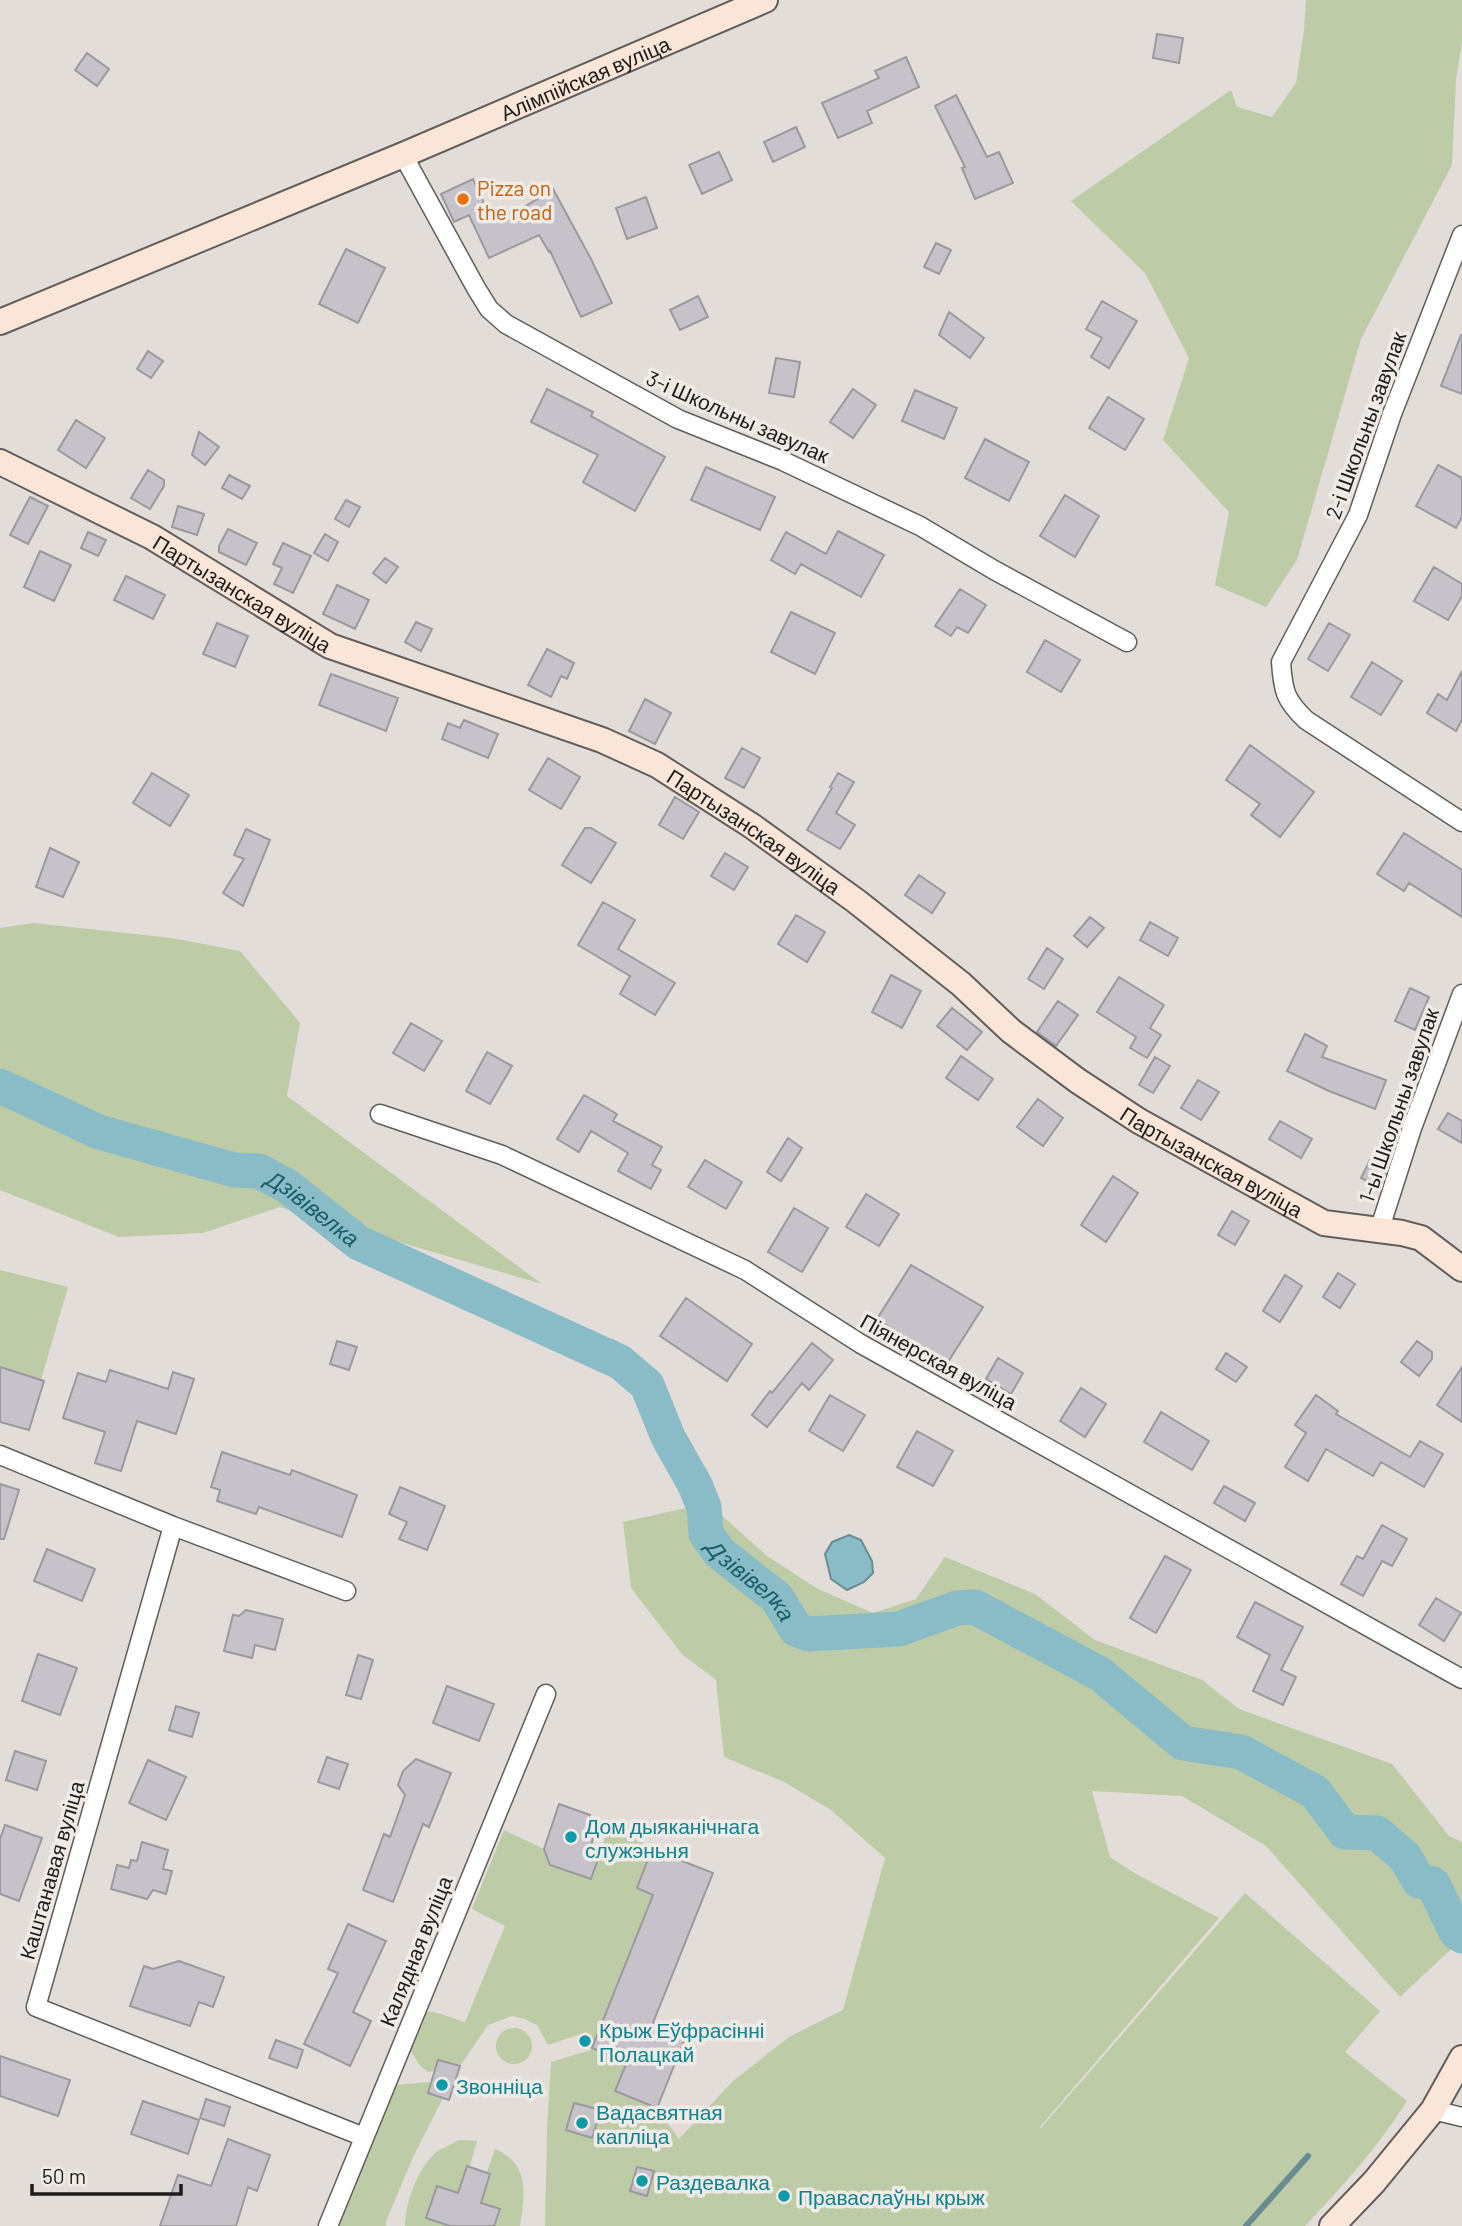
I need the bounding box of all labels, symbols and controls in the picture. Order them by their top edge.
street label: Алімпійская вуліца [496,30,674,124]
place label: Pizza on the road [477,175,552,224]
marker: Pizza on the road [455,191,471,207]
street label: 2-і Школьны завулак [1319,327,1411,522]
street label: 3-і Школьны завулак [643,364,834,468]
street label: Партызанская вуліца [149,529,337,657]
street label: Партызанская вуліца [663,763,846,899]
street label: 1-ы Школьны завулак [1353,1004,1443,1206]
street label: Партызанская вуліца [1116,1100,1308,1222]
water label: Дзівівелка [259,1162,365,1252]
street label: Піянерская вуліца [856,1308,1022,1414]
water label: Дзівівелка [699,1532,802,1626]
street label: Каштанавая вуліца [14,1778,89,1962]
place label: Дом дыяканічнага служэньня [585,1813,759,1862]
marker: Дом дыяканічнага служэньня [563,1829,579,1845]
street label: Калядная вуліца [373,1872,457,2030]
place label: Крыж Еўфрасінні Полацкай [599,2017,764,2066]
marker: Крыж Еўфрасінні Полацкай [577,2033,593,2049]
place label: Звонніца [456,2073,543,2098]
marker: Звонніца [434,2077,450,2093]
place label: Вадасвятная капліца [596,2099,723,2148]
marker: Вадасвятная капліца [574,2115,590,2131]
scale bar [32,2152,180,2196]
text: 50 m [42,2163,86,2188]
place label: Раздевалка [656,2169,770,2194]
marker: Раздевалка [634,2173,650,2189]
place label: Праваслаўны крыж [798,2184,985,2209]
marker: Праваслаўны крыж [776,2188,792,2204]

